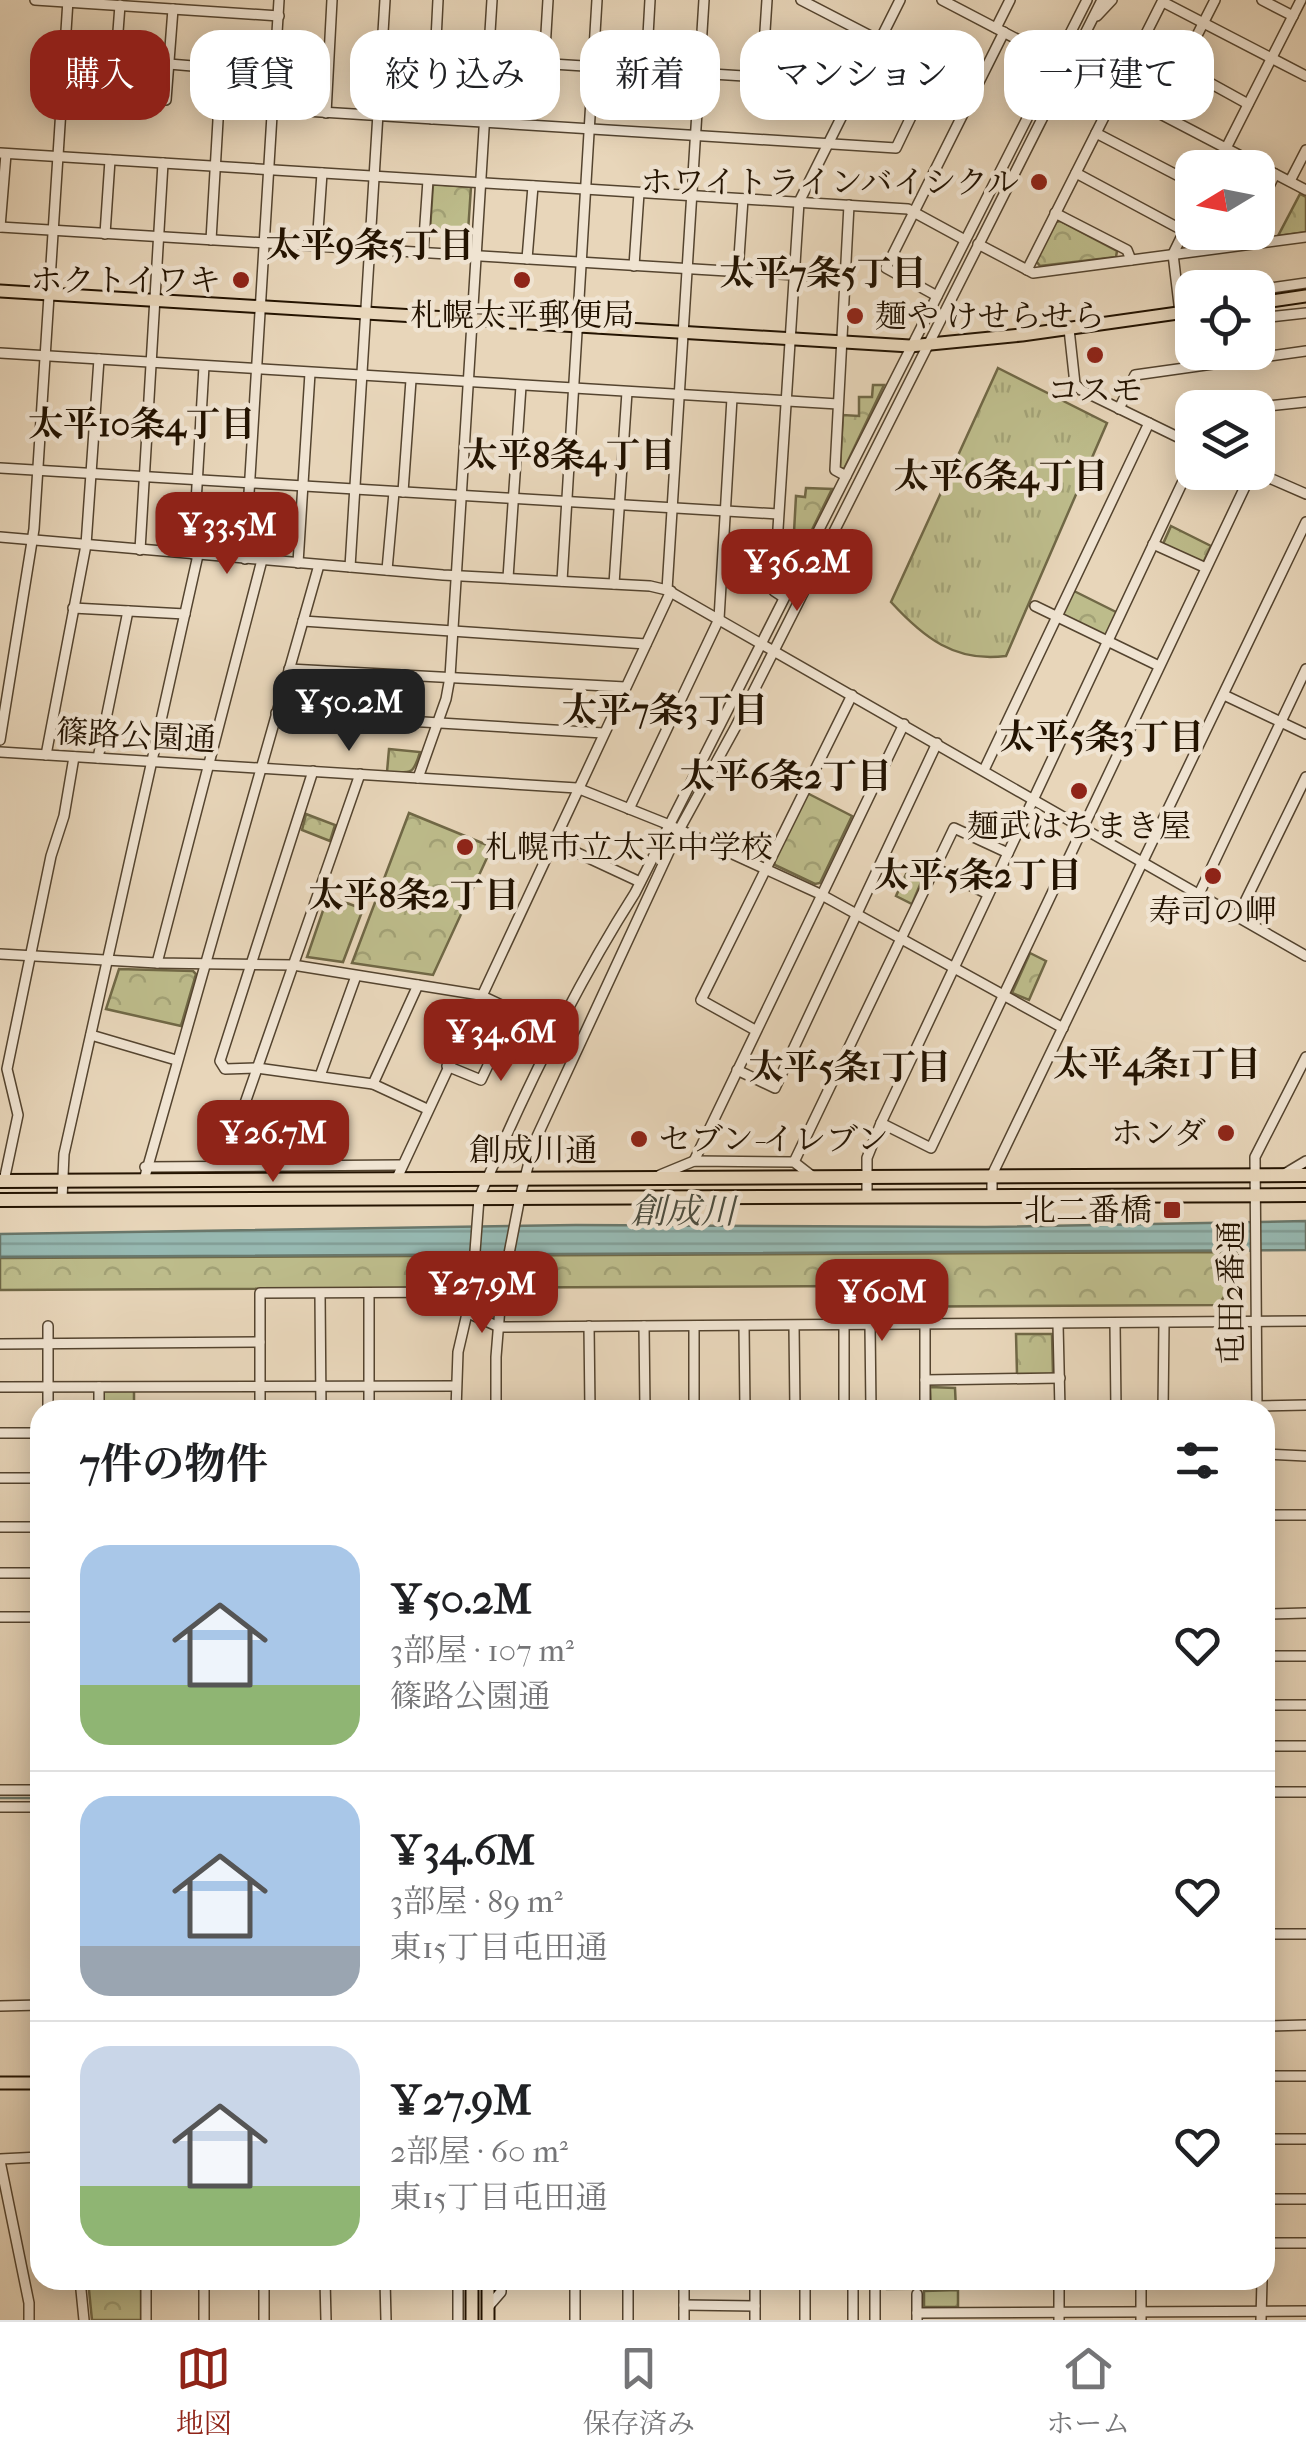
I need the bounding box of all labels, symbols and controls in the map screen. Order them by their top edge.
chip: 購入 [30,30,170,120]
chip: 賃貸 [190,30,330,120]
chip: 絞り込み [350,30,560,120]
chip: 新着 [580,30,720,120]
chip: マンション [740,30,984,120]
chip: 一戸建て [1004,30,1214,120]
north arrow [1175,150,1275,250]
map controls [1175,150,1275,490]
place label: ホワイトラインバイシクル [641,164,1019,201]
marker: ホワイトラインバイシクル [1028,171,1050,193]
district label: 太平9条5丁目 [266,225,474,266]
district label: 太平7条5丁目 [719,253,927,294]
place label: ホクトイワキ [31,262,221,299]
marker: ホクトイワキ [230,269,252,291]
marker: 札幌太平郵便局 [511,269,533,291]
button: locate [1175,270,1275,370]
place label: 札幌太平郵便局 [410,297,634,334]
place label: 麺や けせらせら [875,298,1105,335]
marker: 麺や けせらせら [844,305,866,327]
marker: コスモ [1084,344,1106,366]
place label: コスモ [1047,372,1143,409]
button: layers [1175,390,1275,490]
district label: 太平10条4丁目 [28,404,256,446]
district label: 太平8条4丁目 [462,435,676,477]
district label: 太平6条4丁目 [894,456,1108,498]
pin: ¥33.5M [146,492,308,577]
text: ¥33.5M [177,506,277,543]
pin: ¥36.2M [716,529,878,614]
text: ¥36.2M [743,543,851,580]
pin: ¥50.2M [268,669,430,754]
text: ¥50.2M [295,683,403,720]
district label: 太平7条3丁目 [562,690,768,731]
street label: 篠路公園通 [55,713,217,759]
district label: 太平5条3丁目 [1000,717,1204,758]
district label: 太平6条2丁目 [680,756,892,797]
marker: 麺武はちまき屋 [1068,780,1090,802]
place label: 麺武はちまき屋 [967,808,1191,845]
place label: 札幌市立太平中学校 [485,829,773,866]
marker: 札幌市立太平中学校 [454,836,476,858]
district label: 太平5条2丁目 [874,855,1082,896]
marker: 寿司の岬 [1202,865,1224,887]
district label: 太平8条2丁目 [309,875,519,916]
place label: 寿司の岬 [1149,893,1277,930]
pin: ¥34.6M [420,999,582,1084]
text: ¥34.6M [446,1013,556,1050]
district label: 太平4条1丁目 [1053,1044,1261,1086]
district label: 太平5条1丁目 [749,1047,951,1088]
pin: ¥26.7M [192,1100,354,1185]
text: ¥26.7M [219,1114,327,1151]
place label: ホンダ [1111,1115,1206,1152]
place label: セブン-イレブン [659,1121,889,1158]
marker: ホンダ [1215,1122,1237,1144]
marker: セブン-イレブン [628,1128,650,1150]
street label: 創成川通 [469,1132,597,1169]
water label: 創成川 [630,1191,739,1232]
place label: 北二番橋 [1024,1192,1152,1229]
marker: 北二番橋 [1161,1199,1183,1221]
street label: 屯田2番通 [1213,1221,1250,1365]
pin: ¥27.9M [401,1251,563,1336]
pin: ¥60M [823,1259,941,1344]
text: ¥27.9M [428,1265,536,1302]
text: ¥60M [837,1273,927,1310]
icon: filters [1170,1433,1225,1488]
text: 7件の物件 [80,1440,268,1489]
text: ¥50.2M [390,1575,532,1624]
icon: home [160,1585,280,1705]
icon: heart [1170,1618,1225,1673]
text: 3部屋 · 107 m² [390,1632,574,1669]
text: 篠路公園通 [390,1678,550,1715]
text: ¥34.6M [390,1826,535,1875]
icon: home [160,1836,280,1956]
icon: heart [1170,1869,1225,1924]
text: 3部屋 · 89 m² [390,1883,563,1920]
text: 東15丁目屯田通 [390,1929,607,1966]
text: ¥27.9M [390,2076,532,2125]
icon: home [160,2086,280,2206]
icon: heart [1170,2119,1225,2174]
text: 2部屋 · 60 m² [390,2133,568,2170]
text: 東15丁目屯田通 [390,2179,607,2216]
tab: 地図 [176,2341,232,2441]
tab: 保存済み [583,2341,695,2441]
tab: ホーム [1046,2341,1130,2441]

